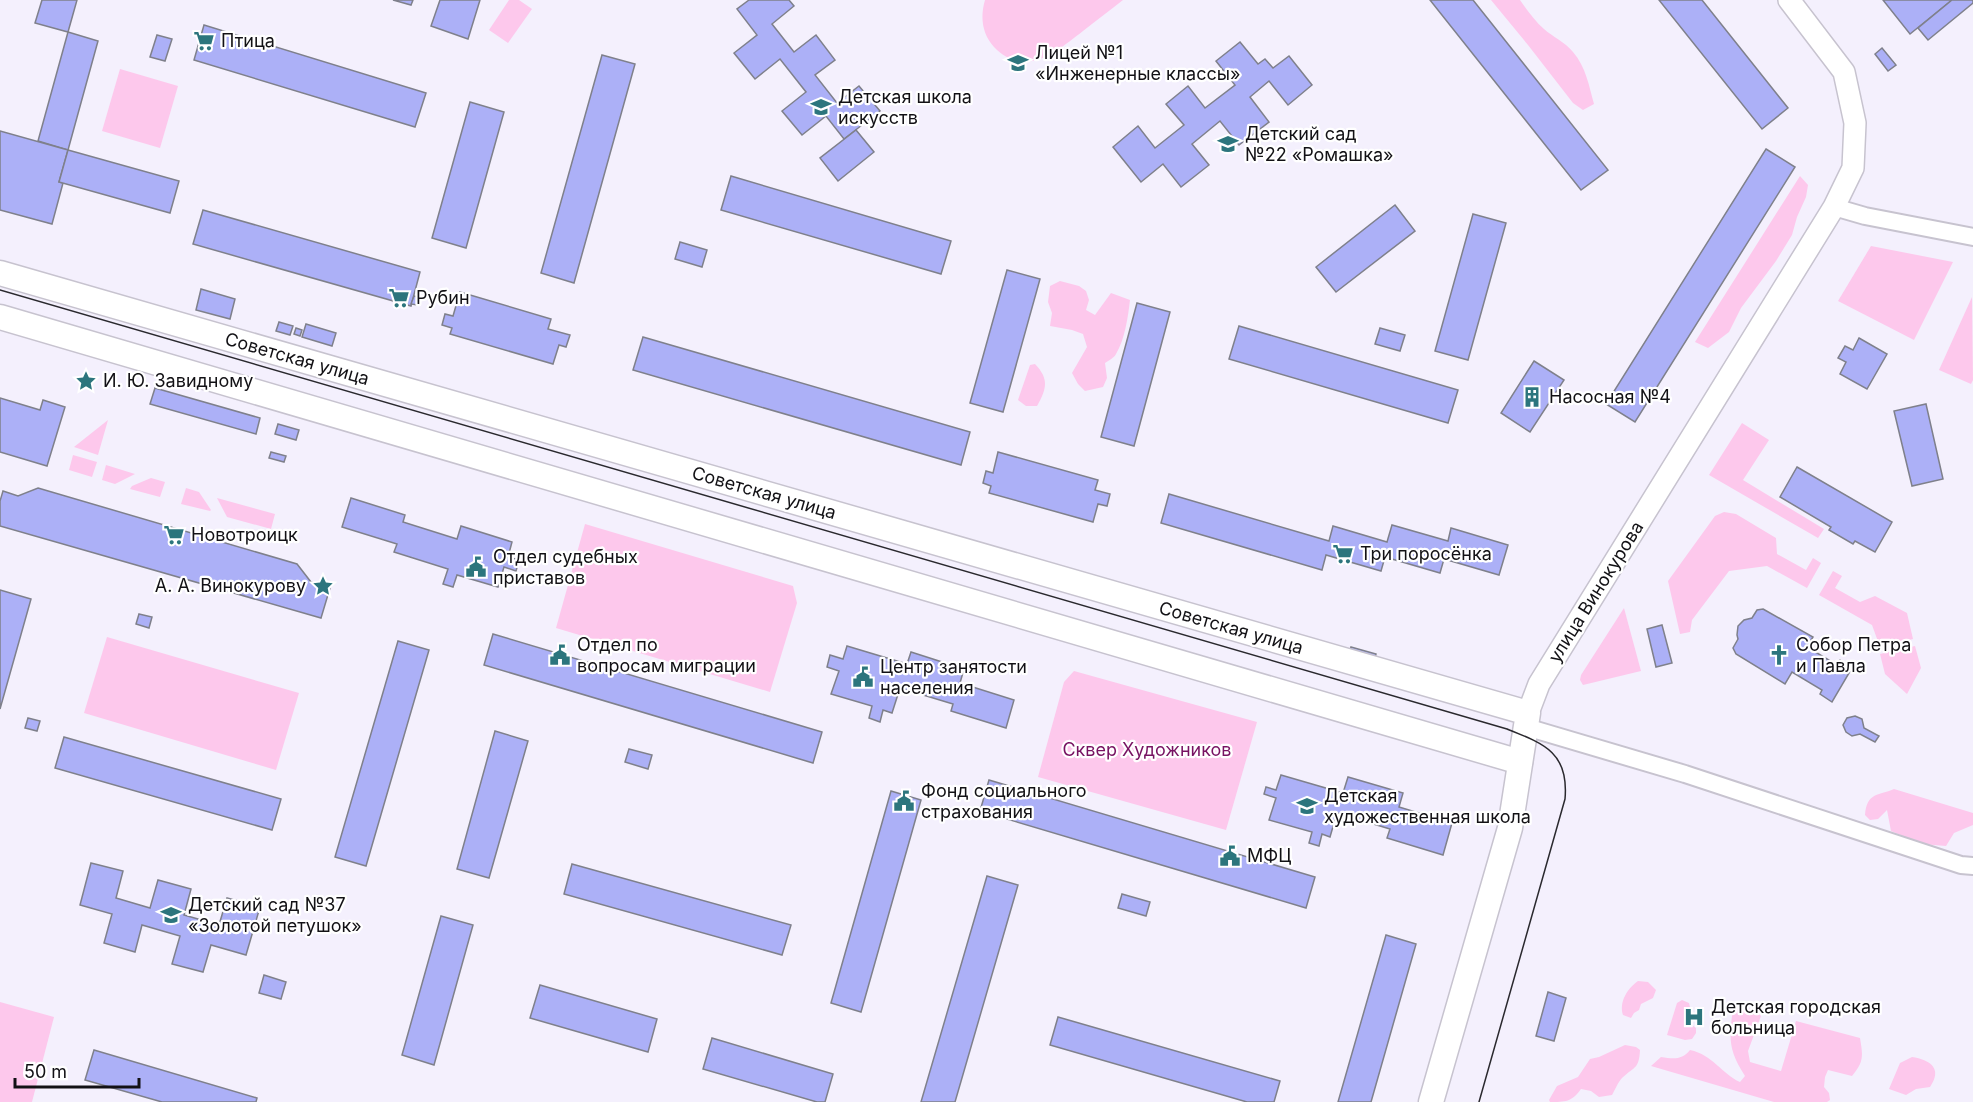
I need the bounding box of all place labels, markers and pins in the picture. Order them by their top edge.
supermarket icon: Птица [192,29,216,53]
place label: Птица [221,30,275,51]
place label: Лицей №1 «Инженерные классы» [1035,42,1241,84]
school or university icon: Лицей №1 «Инженерные классы» [1006,51,1030,75]
place label: Детская школа искусств [838,86,972,128]
school or university icon: Детская школа искусств [809,95,833,119]
place label: Детский сад №22 «Ромашка» [1245,123,1393,165]
school or university icon: Детский сад №22 «Ромашка» [1216,132,1240,156]
supermarket icon: Рубин [387,286,411,310]
place label: Рубин [416,287,470,308]
place icon: И. Ю. Завидному [74,369,98,393]
place label: И. Ю. Завидному [103,370,253,391]
building icon: Насосная №4 [1520,385,1544,409]
place label: Насосная №4 [1549,386,1671,407]
supermarket icon: Новотроицк [162,523,186,547]
place label: Новотроицк [191,524,298,545]
supermarket icon: Три поросёнка [1331,542,1355,566]
place label: Три поросёнка [1360,543,1492,564]
place label: Отдел судебных приставов [493,546,638,588]
public building icon: Отдел судебных приставов [464,555,488,579]
place icon: А. А. Винокурову [311,574,335,598]
place label: А. А. Винокурову [155,575,306,596]
place label: Отдел по вопросам миграции [577,634,756,676]
place label: Собор Петра и Павла [1796,634,1911,676]
public building icon: Отдел по вопросам миграции [548,643,572,667]
church icon: Собор Петра и Павла [1767,643,1791,667]
place label: Центр занятости населения [880,656,1027,698]
public building icon: Центр занятости населения [851,665,875,689]
place label: Фонд социального страхования [921,780,1086,822]
place label: Детская художественная школа [1324,785,1531,827]
public building icon: Фонд социального страхования [892,789,916,813]
school or university icon: Детская художественная школа [1295,794,1319,818]
public building icon: МФЦ [1218,844,1242,868]
place label: МФЦ [1247,845,1291,866]
place label: Детский сад №37 «Золотой петушок» [188,894,362,936]
school or university icon: Детский сад №37 «Золотой петушок» [159,903,183,927]
place label: Детская городская больница [1711,996,1881,1038]
hospital icon: Детская городская больница [1682,1005,1706,1029]

